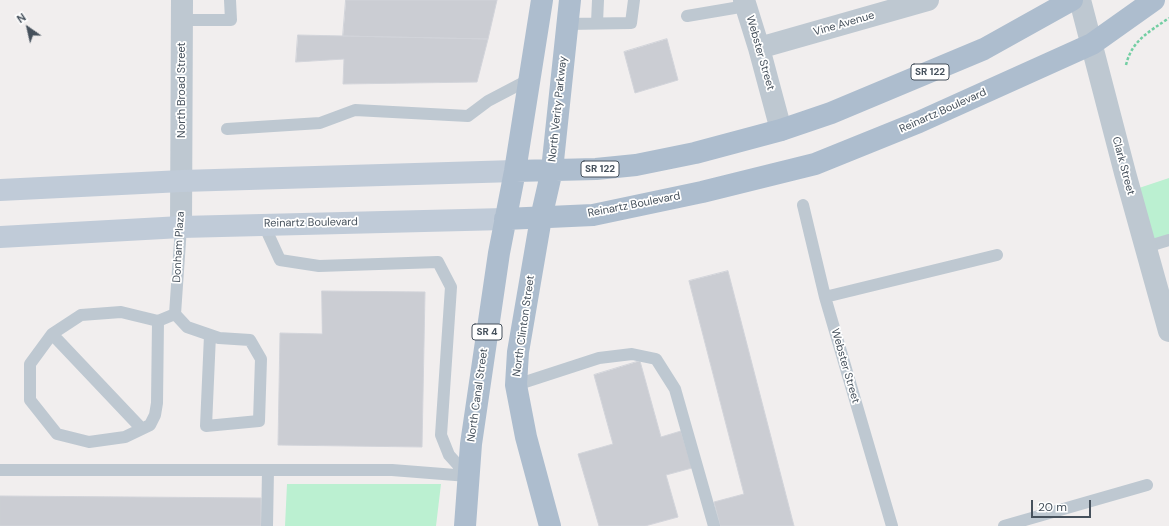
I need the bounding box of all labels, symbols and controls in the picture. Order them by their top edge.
north arrow [8,8,48,48]
street label: Vine Avenue [812,9,876,39]
text: N [14,10,29,26]
street label: Webster Street [743,14,777,92]
street label: North Broad Street [175,42,189,138]
street label: North Verity Parkway [546,55,570,163]
road number: SR 122 [911,64,949,80]
street label: Reinartz Boulevard [897,86,989,136]
street label: Clark Street [1109,135,1137,197]
road number: SR 122 [581,161,619,177]
street label: Reinartz Boulevard [587,190,681,220]
street label: Donham Plaza [171,211,187,283]
street label: Reinartz Boulevard [264,216,358,230]
street label: North Clinton Street [510,275,538,377]
road number: SR 4 [472,324,502,340]
street label: Webster Street [828,327,862,405]
street label: North Canal Street [465,347,491,443]
scale bar [1033,492,1093,518]
text: 20 m [1038,499,1067,515]

